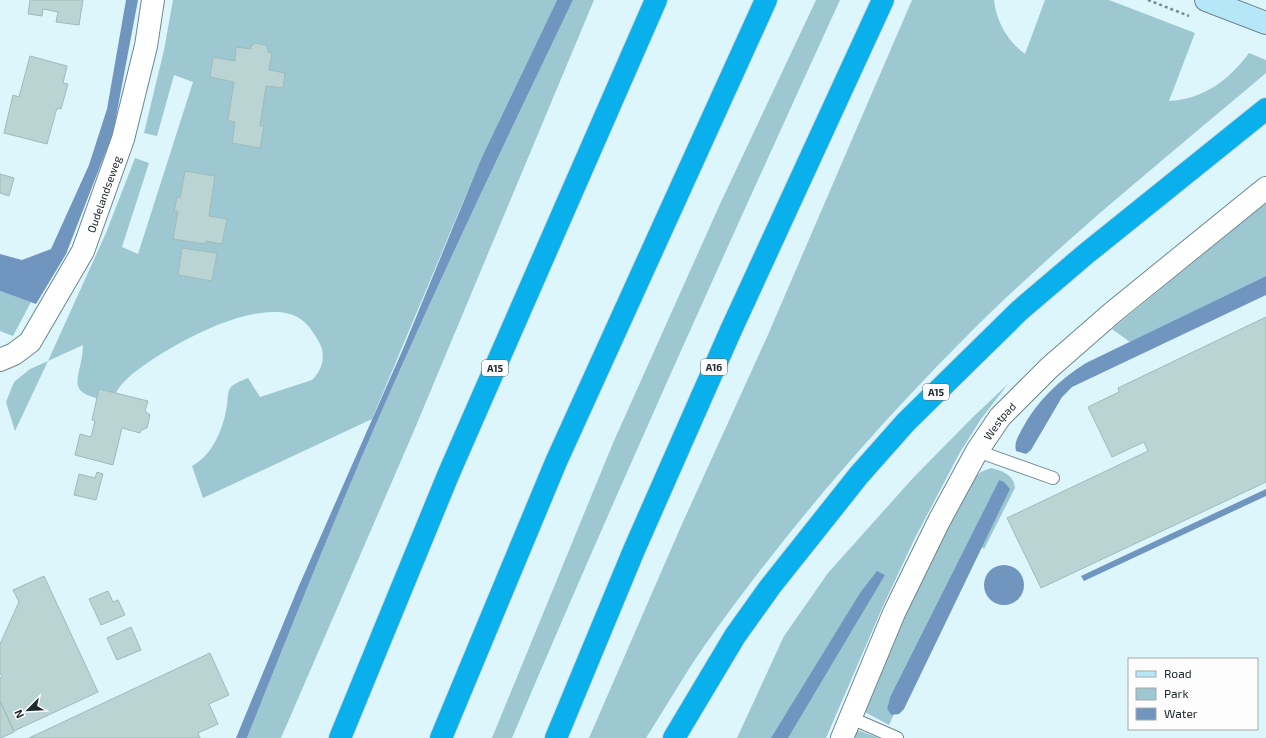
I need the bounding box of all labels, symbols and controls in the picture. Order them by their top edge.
street label: Oudelandseweg [84,154,123,234]
road number: A16 [701,359,727,375]
road number: A15 [482,360,508,376]
road number: A15 [923,384,949,400]
street label: Westpad [980,399,1018,442]
legend [1128,658,1258,730]
text: Road [1164,666,1192,680]
text: Park [1164,686,1189,700]
north arrow [8,690,48,730]
text: Water [1164,706,1198,720]
text: N [11,708,26,721]

